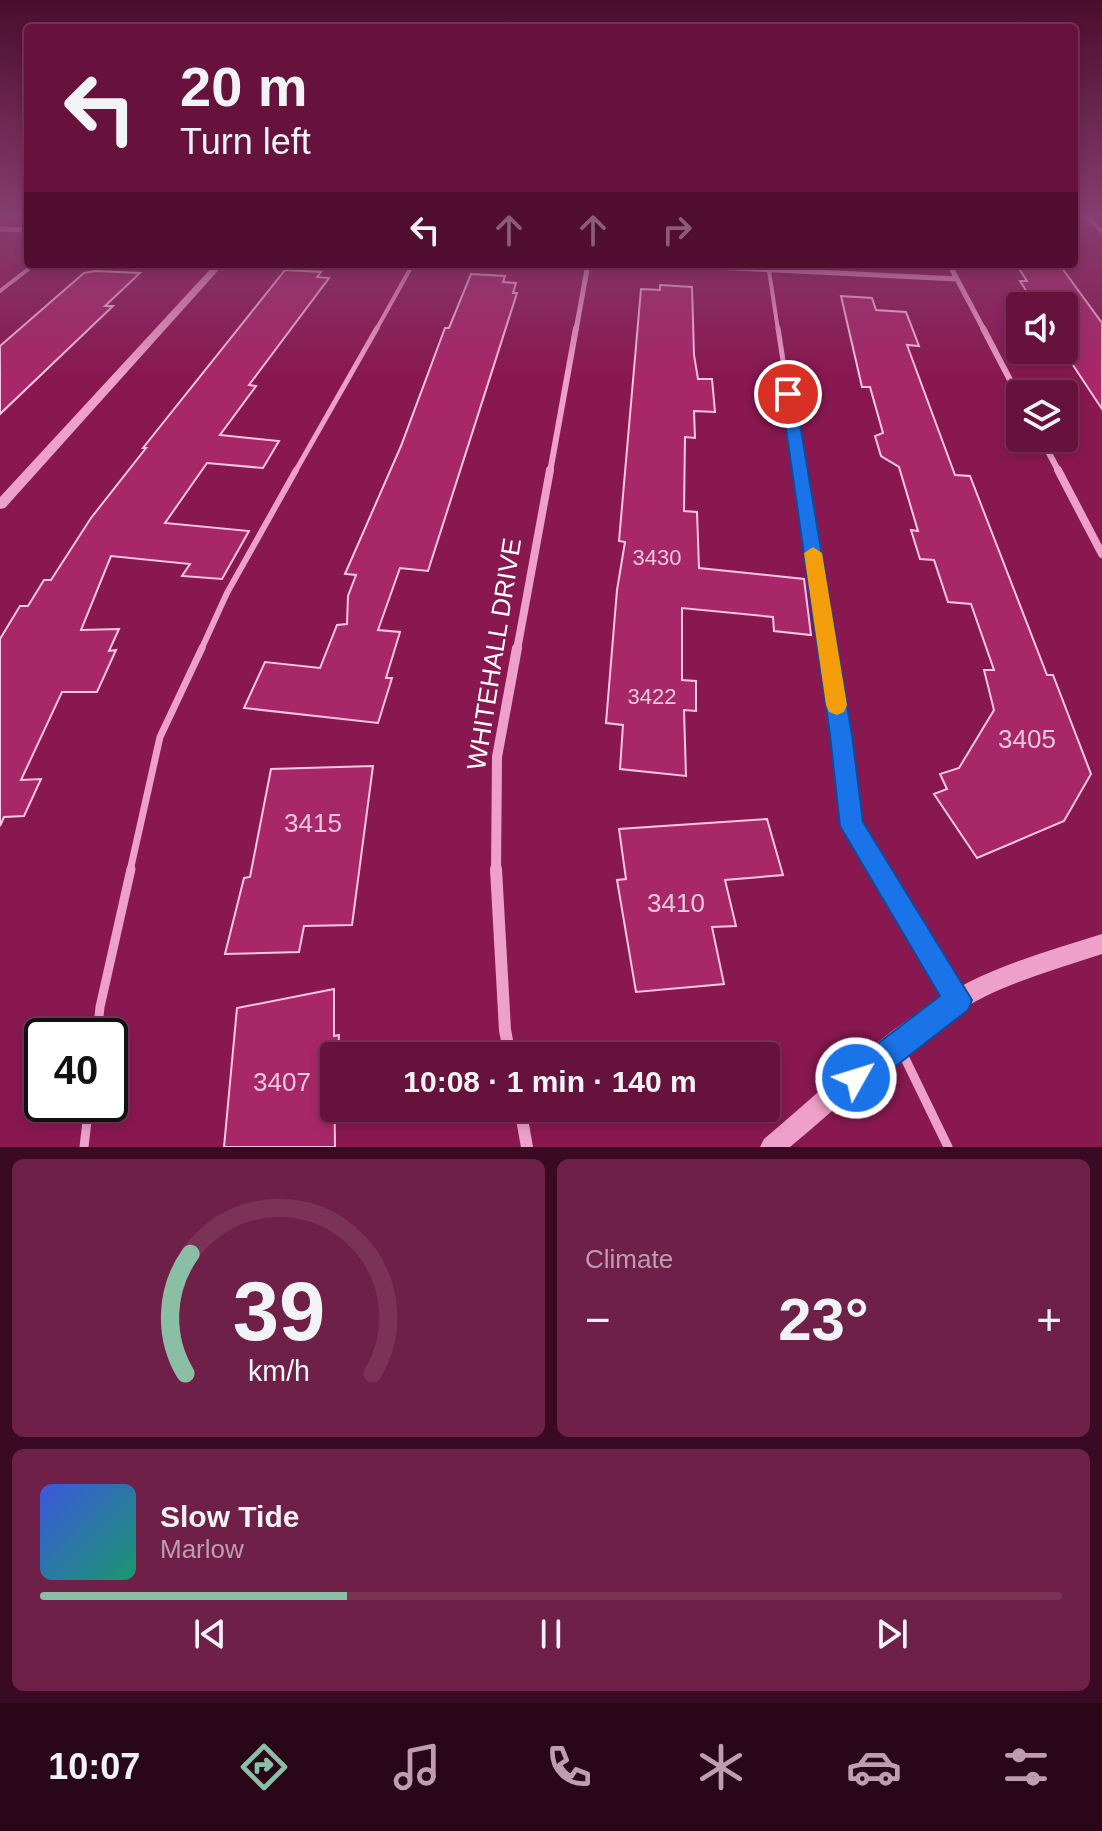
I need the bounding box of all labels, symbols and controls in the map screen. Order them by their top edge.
text: 20 m [180,55,308,118]
icon: left [48,56,152,160]
text: Turn left [180,121,311,162]
icon: left [403,208,447,252]
icon: ahead [487,208,531,252]
icon: ahead [571,208,615,252]
icon: right [655,208,699,252]
map controls [1006,292,1078,452]
button: sound [1006,292,1078,364]
pin [754,360,822,428]
icon: arrive [766,372,810,416]
button: layers [1006,380,1078,452]
street label: WHITEHALL DRIVE [461,536,527,772]
house number: 3430 [633,545,681,570]
house number: 3422 [628,684,676,709]
house number: 3405 [998,724,1056,754]
house number: 3415 [284,808,342,838]
house number: 3410 [647,888,705,918]
speed limit sign: 40 [24,1018,128,1122]
position arrow [814,1036,898,1120]
text: 10:08 · 1 min · 140 m [403,1065,697,1098]
house number: 3407 [253,1067,311,1097]
text: Climate [585,1244,673,1274]
text: 39 [232,1265,325,1358]
text: 23° [778,1286,869,1353]
text: − [585,1295,611,1344]
text: + [1036,1295,1062,1344]
text: km/h [248,1355,309,1387]
text: Slow Tide [160,1500,299,1533]
text: Marlow [160,1534,244,1564]
icon: previous [188,1612,232,1656]
icon: pause [529,1612,573,1656]
icon: next [870,1612,914,1656]
icon: directions [236,1739,292,1795]
icon: music [389,1739,445,1795]
icon: phone [541,1739,597,1795]
icon: climate [693,1739,749,1795]
icon: car [846,1739,902,1795]
icon: filters [998,1739,1054,1795]
text: 10:07 [48,1746,140,1787]

